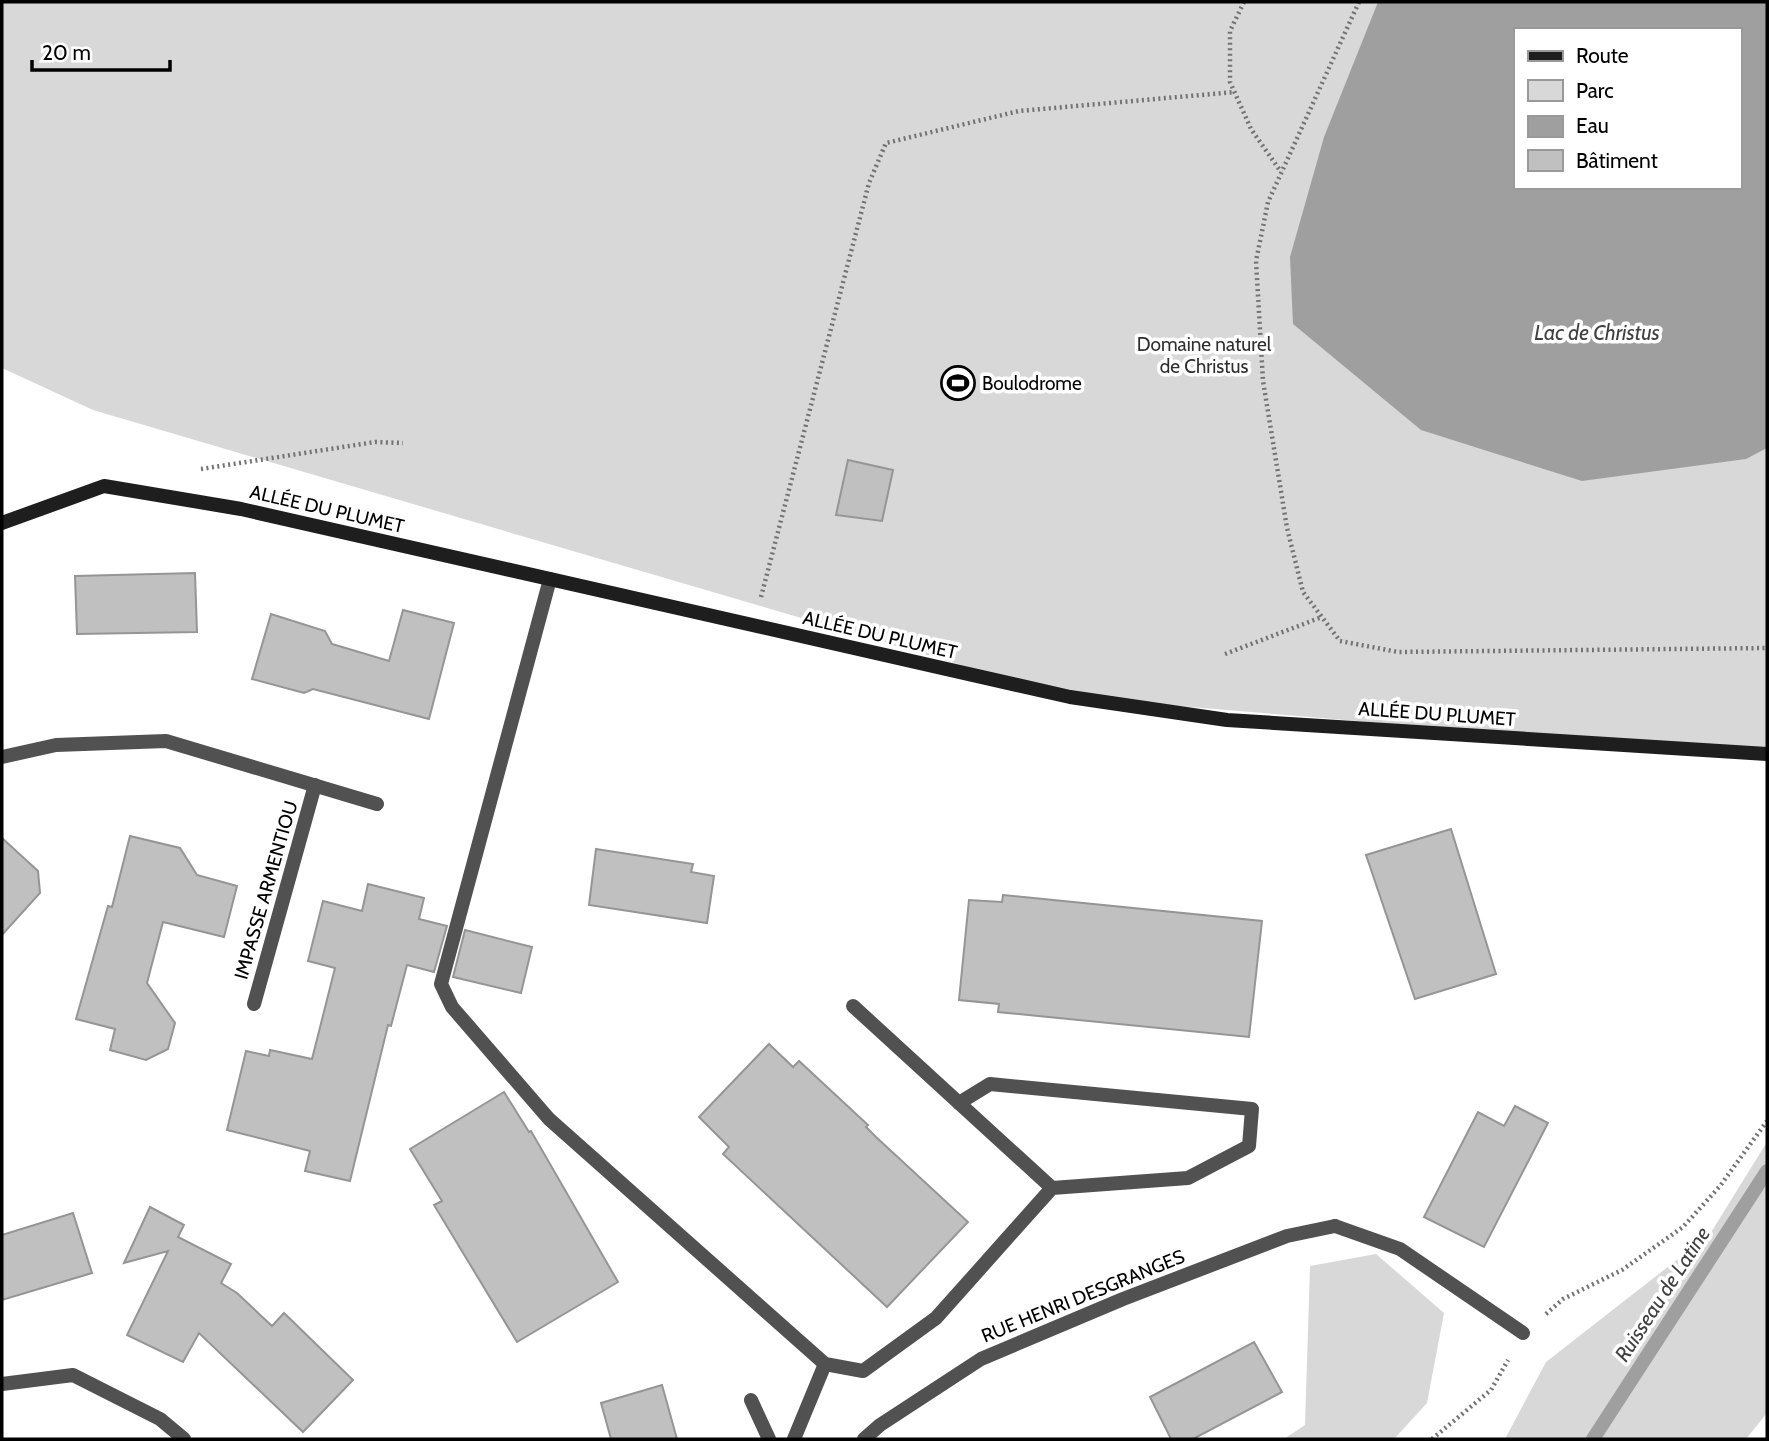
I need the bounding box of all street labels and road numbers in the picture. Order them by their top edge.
street label: ALLÉE DU PLUMET [248,479,407,538]
street label: ALLÉE DU PLUMET [801,605,960,664]
street label: ALLÉE DU PLUMET [1358,696,1516,731]
street label: IMPASSE ARMENTIOU [229,798,303,982]
street label: RUE HENRI DESGRANGES [978,1245,1188,1347]

